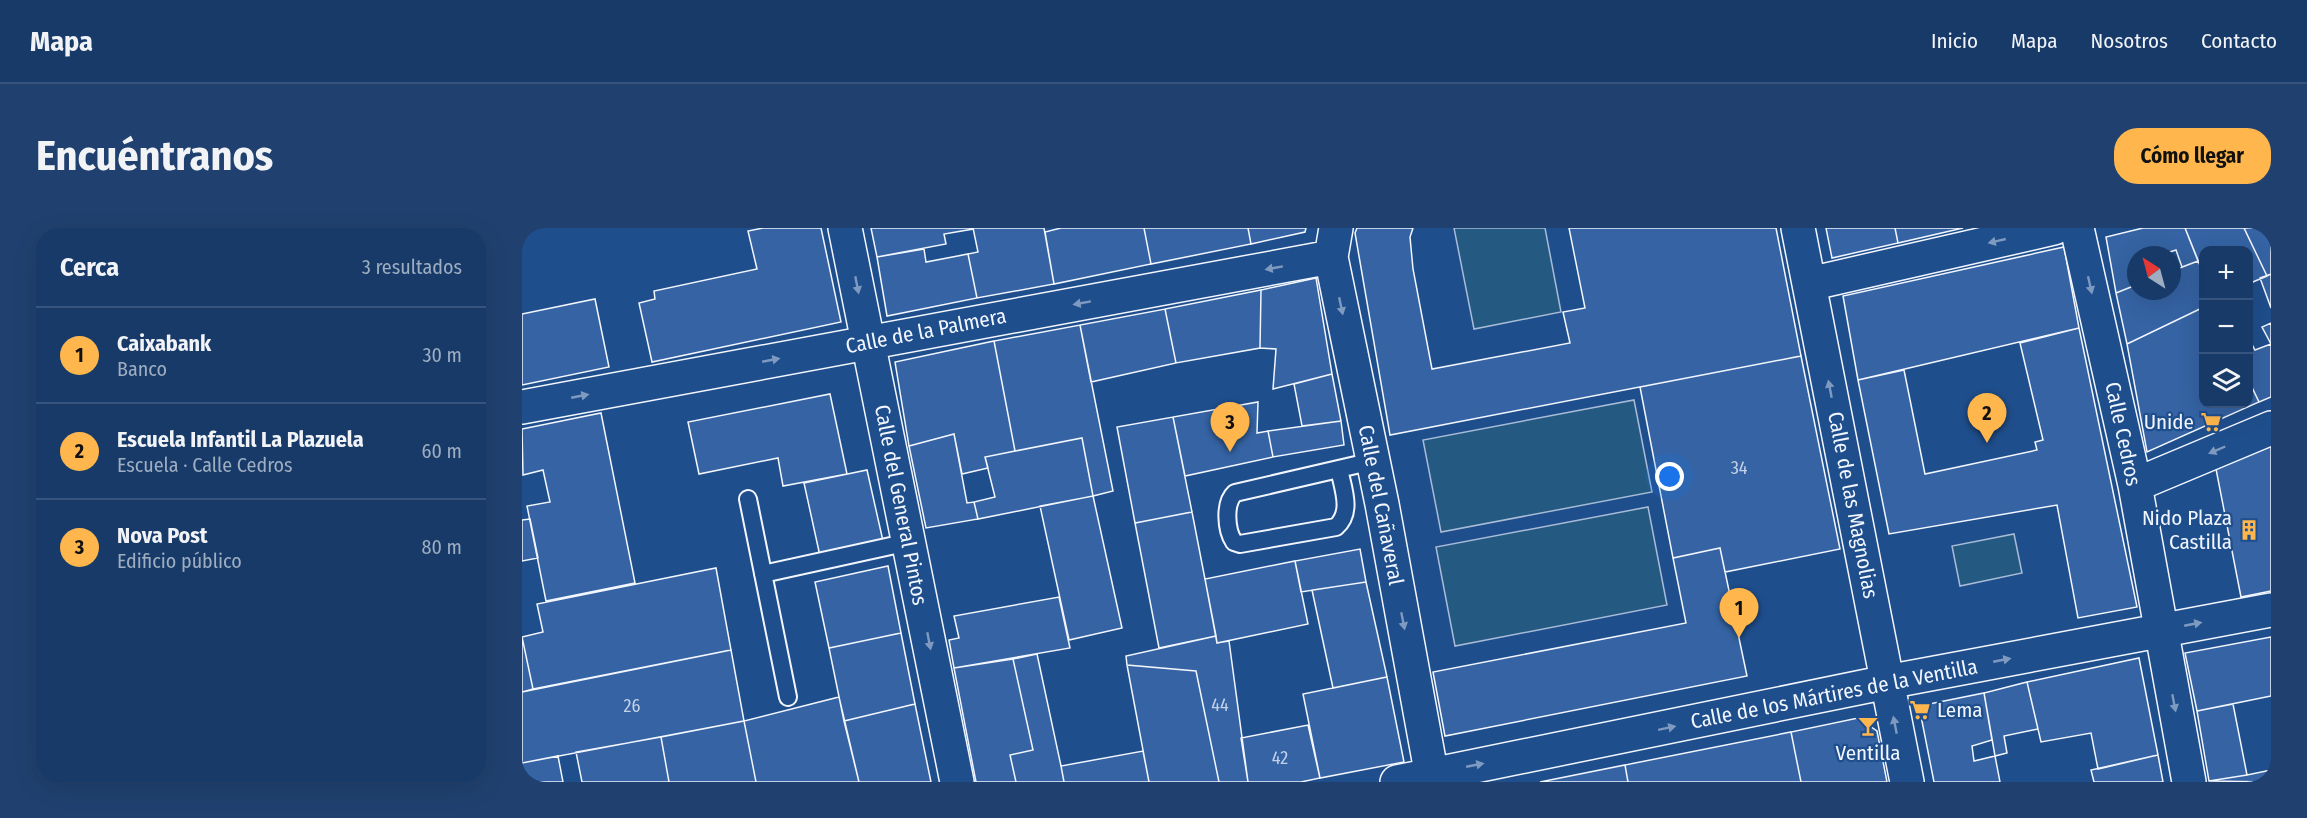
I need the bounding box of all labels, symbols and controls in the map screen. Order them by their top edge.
text: Mapa [30,25,93,58]
text: Inicio [1931,28,1978,54]
text: Mapa [2011,28,2058,54]
text: Nosotros [2091,28,2168,54]
text: Contacto [2201,28,2277,54]
button: Cómo llegar [2114,128,2271,184]
text: Encuéntranos [36,131,273,181]
one-way arrow [1987,237,2006,246]
north arrow [2127,246,2181,300]
map controls [2199,246,2253,408]
button: + [2199,246,2253,300]
text: Cerca [60,252,119,283]
text: 3 resultados [362,255,462,279]
one-way arrow [1264,264,1283,273]
one-way arrow [853,276,862,295]
one-way arrow [2086,276,2095,295]
one-way arrow [1337,297,1346,316]
one-way arrow [1072,299,1091,308]
button: − [2199,300,2253,354]
street label: Calle de la Palmera [843,303,1009,359]
text: Caixabank [117,330,211,357]
text: 1 [75,343,84,367]
text: 30 m [422,343,462,367]
button: layers [2199,354,2253,408]
one-way arrow [762,355,781,364]
text: Banco [117,357,167,381]
one-way arrow [1825,379,1834,398]
street label: Calle Cedros [2099,380,2147,488]
one-way arrow [570,391,589,400]
pin: 2 [1968,394,2006,443]
street label: Calle del General Pintos [869,402,933,608]
pin: 3 [1210,402,1250,452]
street label: Calle de las Magnolias [1822,409,1884,601]
place label: Unide [2144,409,2194,435]
supermarket icon: Unide [2199,410,2223,434]
street label: Calle del Cañaveral [1353,423,1409,588]
text: Escuela Infantil La Plazuela [117,426,364,453]
text: 2 [75,439,84,463]
text: 60 m [422,439,462,463]
one-way arrow [2209,446,2226,455]
text: Escuela · Calle Cedros [117,453,293,477]
house number: 34 [1731,457,1748,479]
your location [1655,462,1684,491]
place label: Nido Plaza Castilla [2142,505,2232,555]
building icon: Nido Plaza Castilla [2237,518,2261,542]
text: Nova Post [117,522,208,549]
text: 3 [75,535,84,559]
text: 80 m [422,535,462,559]
text: Edificio público [117,549,242,573]
pin: 1 [1720,588,1758,638]
one-way arrow [1399,612,1408,631]
one-way arrow [2184,619,2203,628]
one-way arrow [924,632,934,651]
street label: Calle de los Mártires de la Ventilla [1688,653,1980,735]
one-way arrow [1993,655,2012,664]
one-way arrow [2170,693,2179,712]
house number: 44 [1211,694,1229,716]
house number: 26 [624,695,641,717]
place label: Lema [1937,697,1983,723]
supermarket icon: Lema [1908,698,1932,722]
bar icon: Ventilla [1856,714,1880,738]
one-way arrow [1890,715,1900,734]
one-way arrow [1657,723,1676,732]
place label: Ventilla [1835,740,1901,766]
house number: 42 [1272,747,1288,769]
one-way arrow [1466,760,1485,769]

